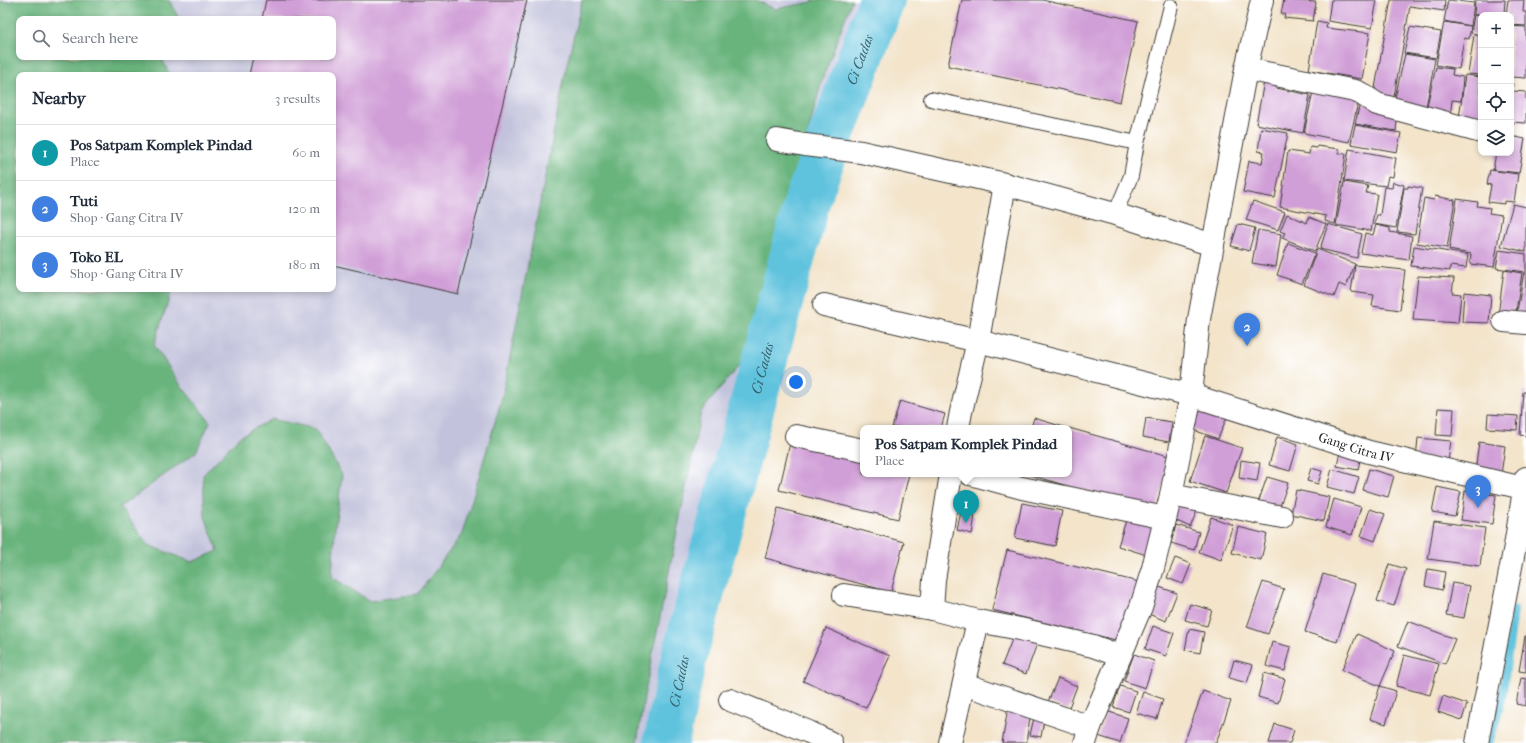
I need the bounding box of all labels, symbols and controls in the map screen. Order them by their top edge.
map controls [1478,12,1514,156]
button: + [1478,12,1514,48]
search box [16,16,336,60]
icon: search [30,27,52,49]
text: Search here [62,29,138,47]
water label: Ci Cadas [843,32,877,87]
button: − [1478,48,1514,84]
button: locate [1478,84,1514,120]
text: Nearby [32,88,86,108]
text: 3 results [275,91,320,106]
button: layers [1478,120,1514,156]
text: Pos Satpam Komplek Pindad [70,136,252,154]
text: 1 [43,145,47,160]
text: 60 m [292,145,320,160]
text: Place [70,154,100,169]
text: Tuti [70,192,98,210]
text: 2 [42,201,48,216]
text: 120 m [288,201,320,216]
text: Shop · Gang Citra IV [70,210,183,225]
text: Toko EL [70,248,123,266]
text: 3 [42,257,48,272]
text: 180 m [288,257,320,272]
text: Shop · Gang Citra IV [70,266,183,281]
pin: 2 [1234,313,1260,346]
water label: Ci Cadas [747,340,777,396]
your location [786,372,806,392]
popup [860,425,1072,477]
street label: Gang Citra IV [1317,429,1396,465]
text: Pos Satpam Komplek Pindad [875,435,1057,453]
text: Place [875,453,904,468]
pin: 3 [1465,475,1491,508]
pin: 1 [953,490,979,523]
water label: Ci Cadas [665,653,693,709]

